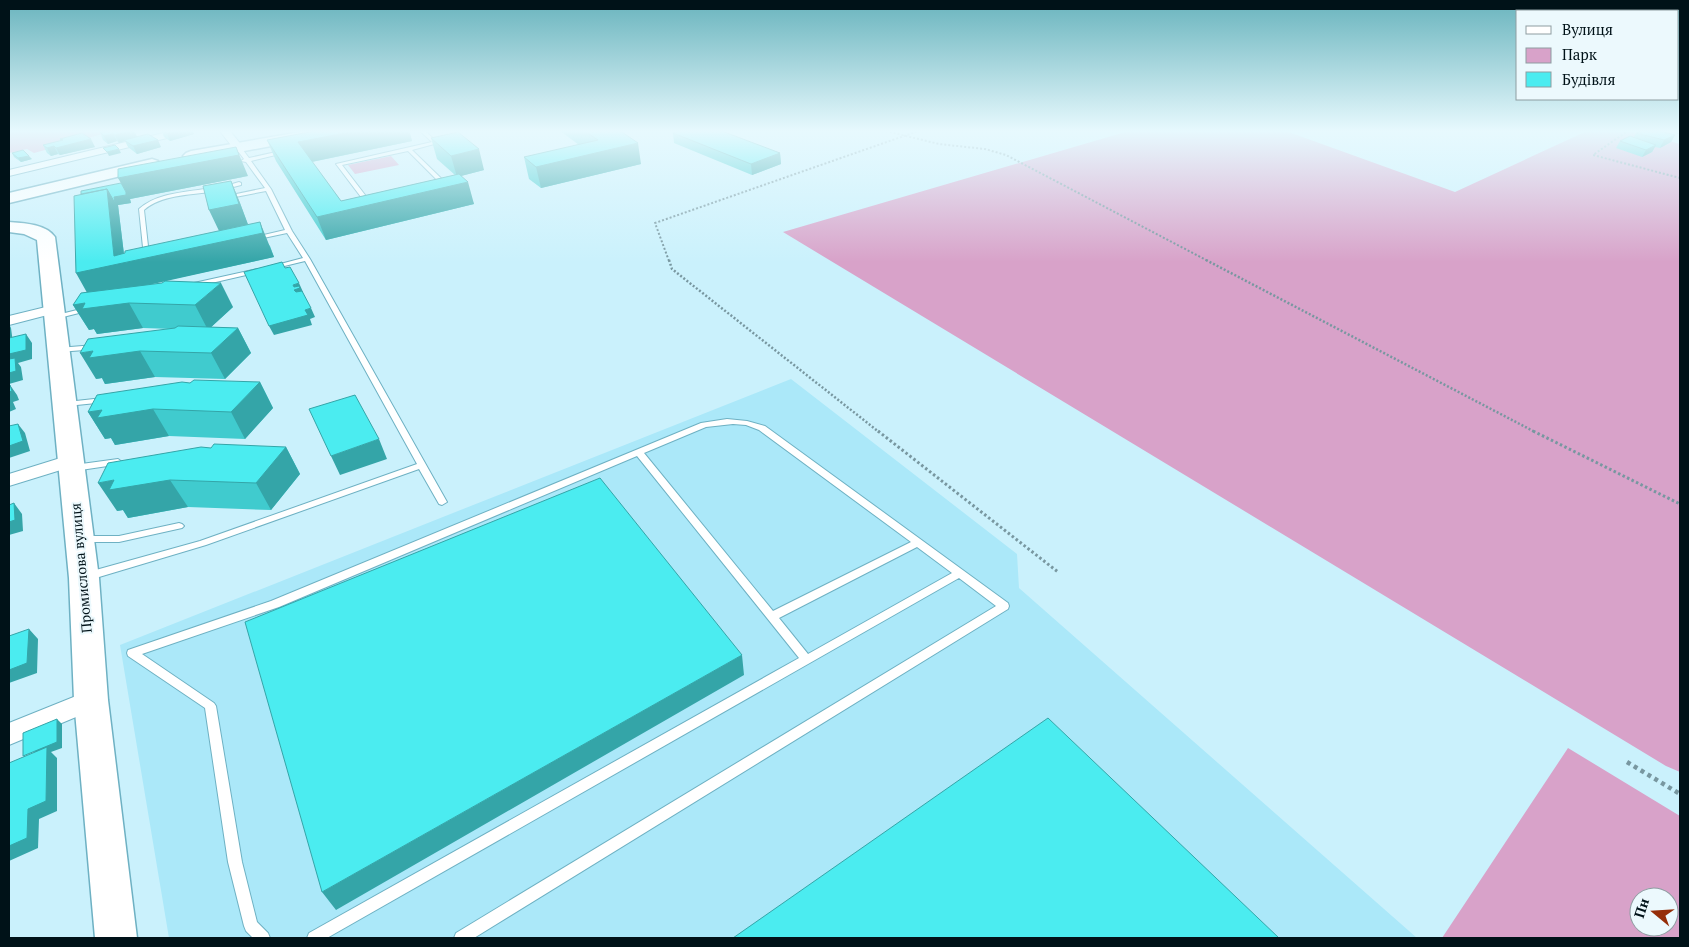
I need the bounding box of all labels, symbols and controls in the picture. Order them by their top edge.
legend [1516,10,1679,100]
text: Вулиця [1562,19,1613,39]
text: Парк [1562,44,1598,64]
text: Будівля [1562,69,1615,89]
street label: Промислова вулиця [65,502,96,634]
north arrow [1629,887,1679,937]
text: Пн [1629,895,1653,920]

